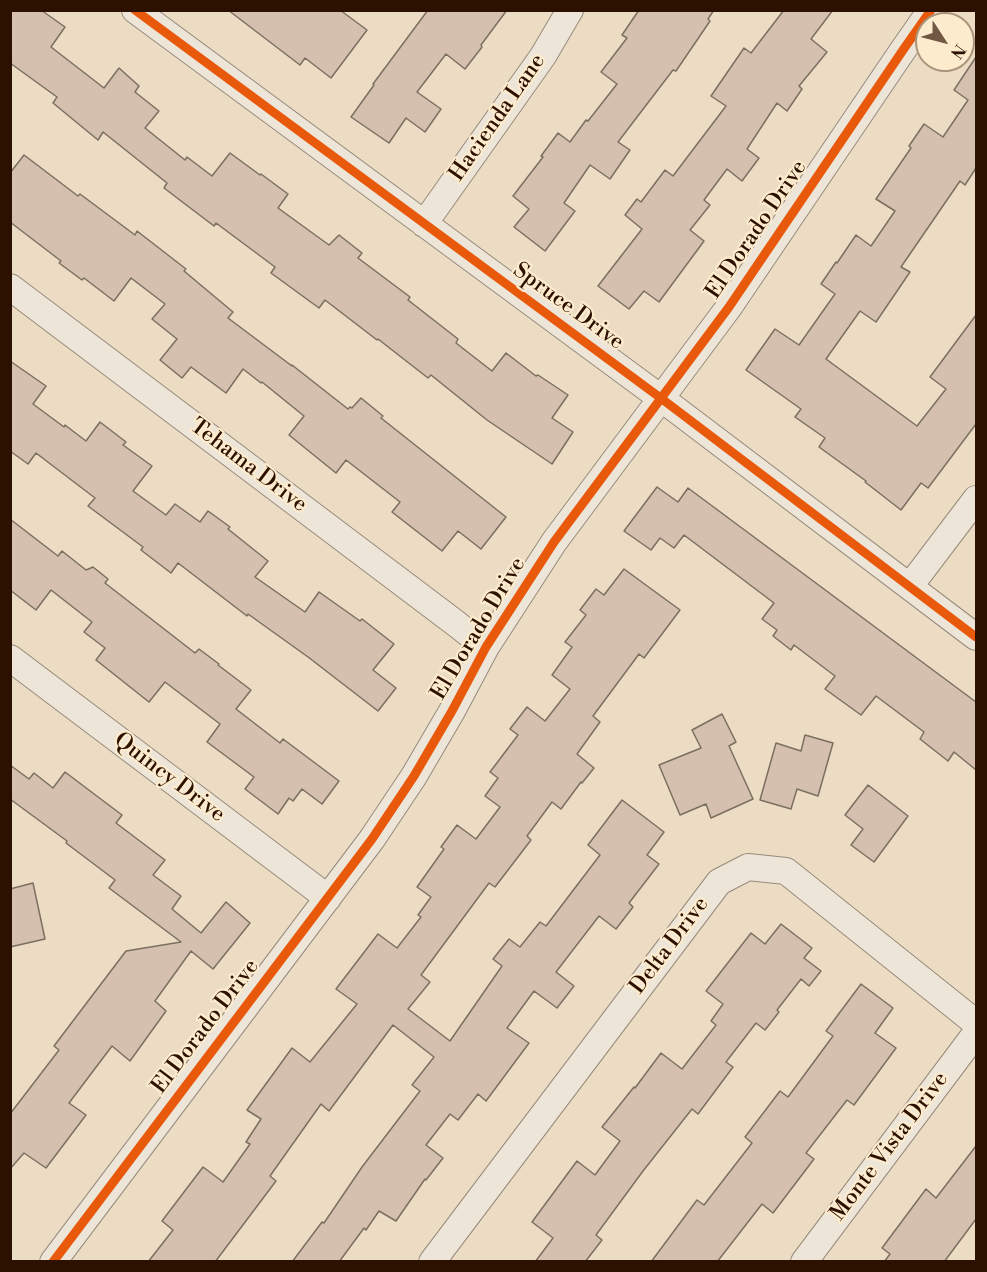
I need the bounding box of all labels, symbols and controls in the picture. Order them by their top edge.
north arrow [915,12,975,72]
text: N [946,40,970,62]
street label: Hacienda Lane [444,49,552,187]
street label: El Dorado Drive [701,156,813,304]
street label: Spruce Drive [507,258,629,356]
street label: Tehama Drive [184,413,312,519]
street label: El Dorado Drive [426,553,532,705]
street label: Quincy Drive [108,728,230,828]
street label: Delta Drive [625,892,715,1000]
street label: El Dorado Drive [147,955,265,1099]
street label: Monte Vista Drive [825,1067,955,1227]

